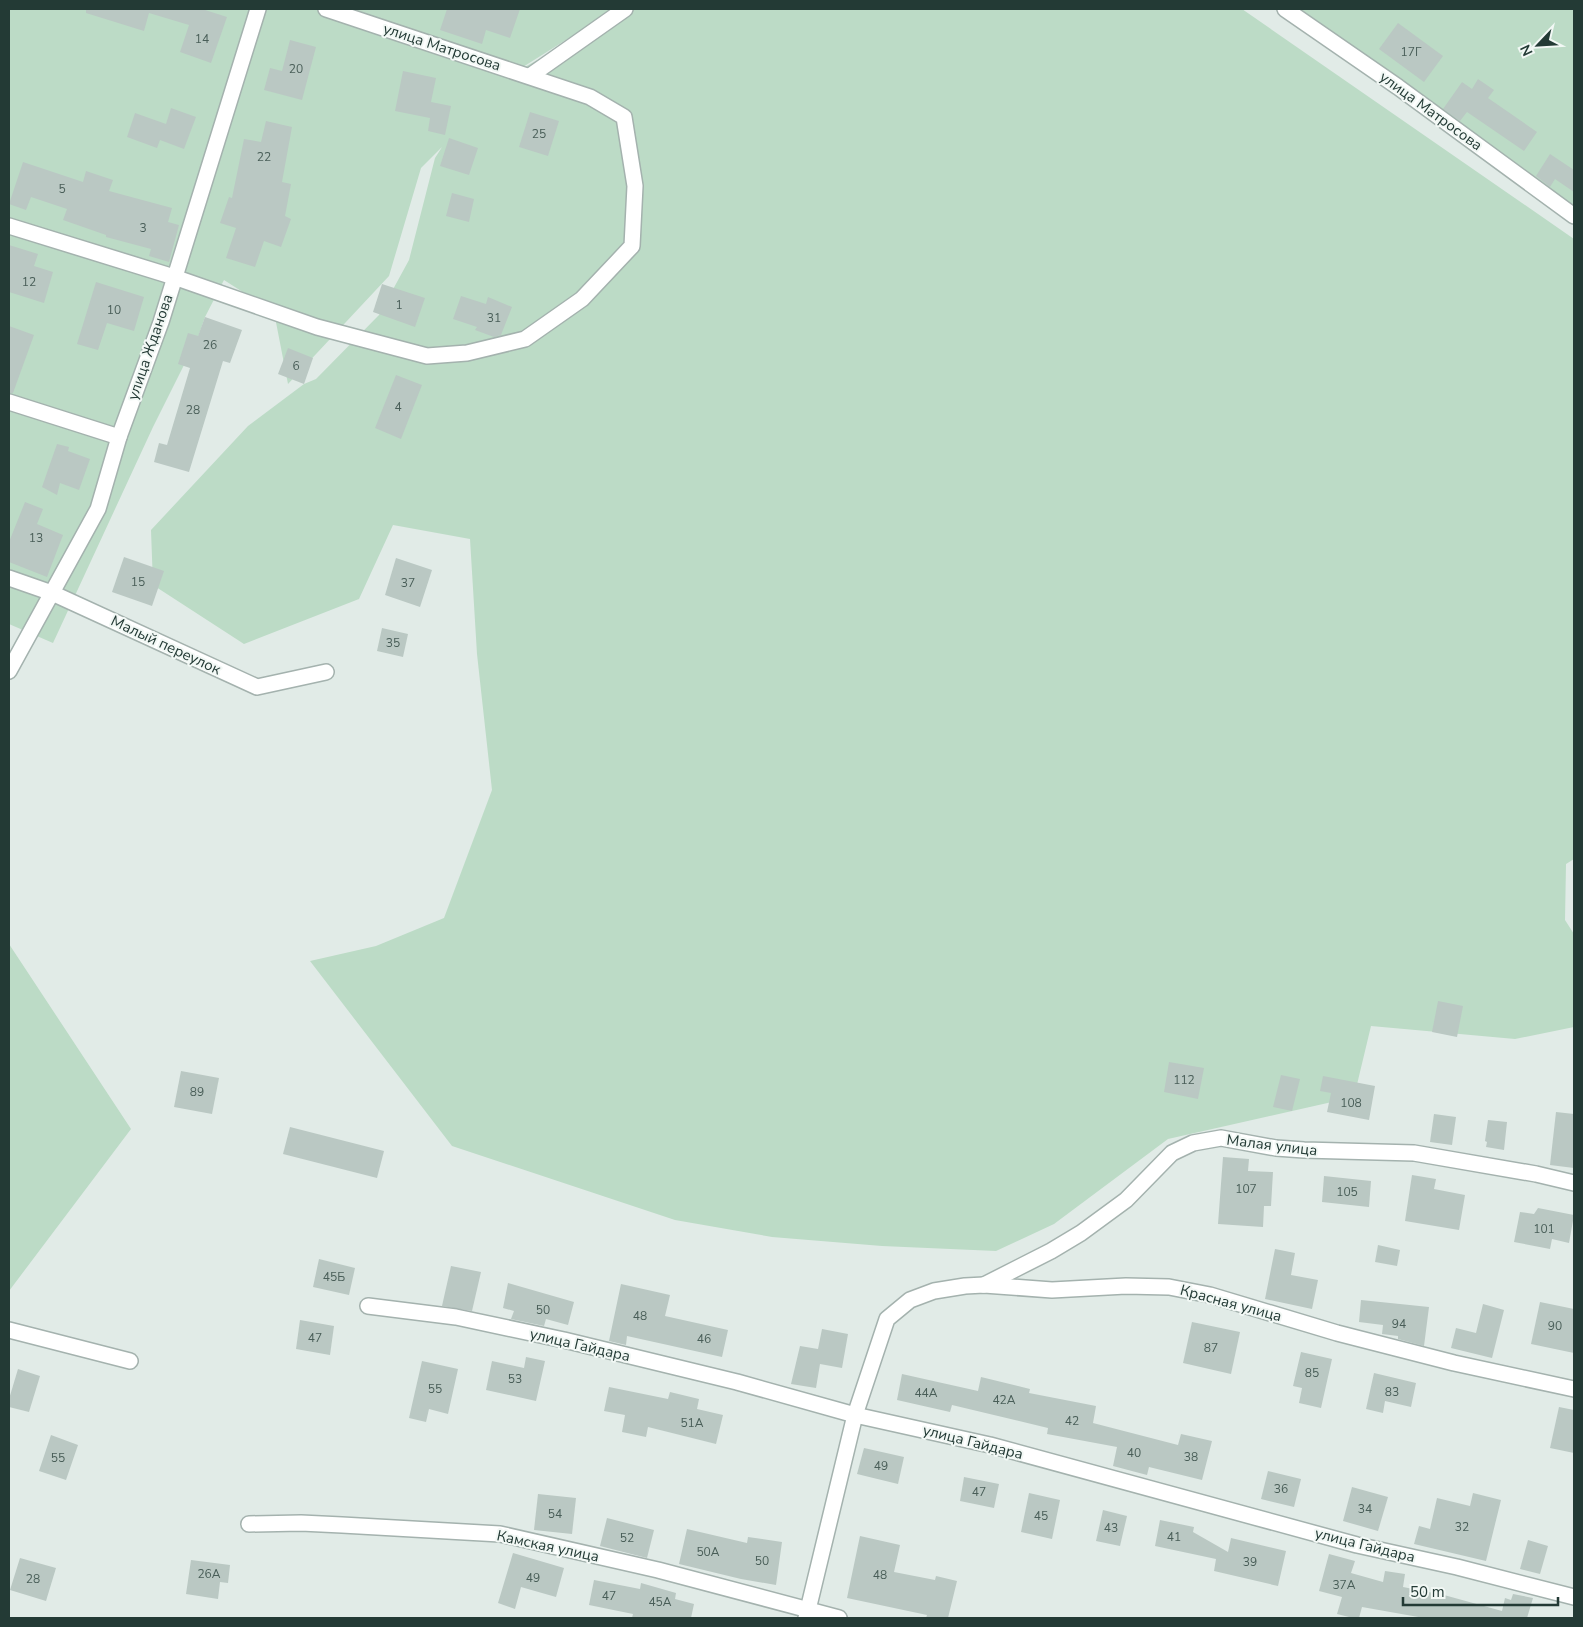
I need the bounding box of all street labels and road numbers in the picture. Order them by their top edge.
street label: улица Матросова [381,19,503,75]
street label: улица Матросова [1376,67,1486,155]
street label: улица Жданова [123,291,177,403]
street label: Малый переулок [108,611,224,679]
street label: Малая улица [1225,1130,1319,1160]
street label: Красная улица [1178,1280,1284,1326]
street label: улица Гайдара [528,1324,632,1366]
street label: улица Гайдара [921,1420,1025,1464]
street label: улица Гайдара [1313,1523,1417,1567]
street label: Камская улица [495,1525,601,1567]

